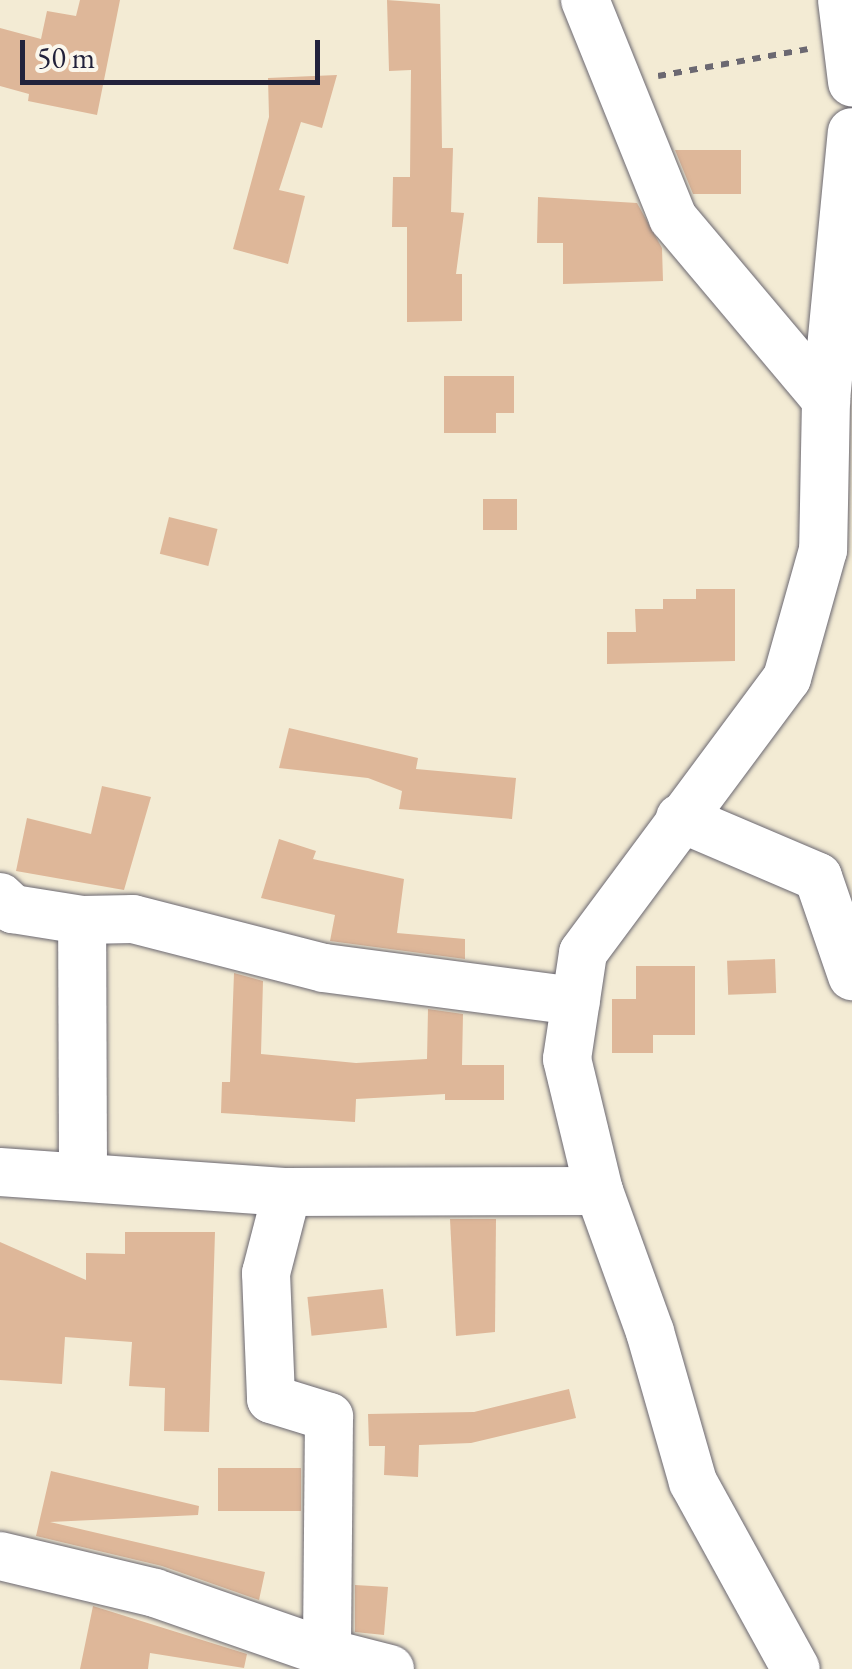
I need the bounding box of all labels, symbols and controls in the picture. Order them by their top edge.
scale bar [25,20,325,82]
text: 50 m [37,38,95,77]

